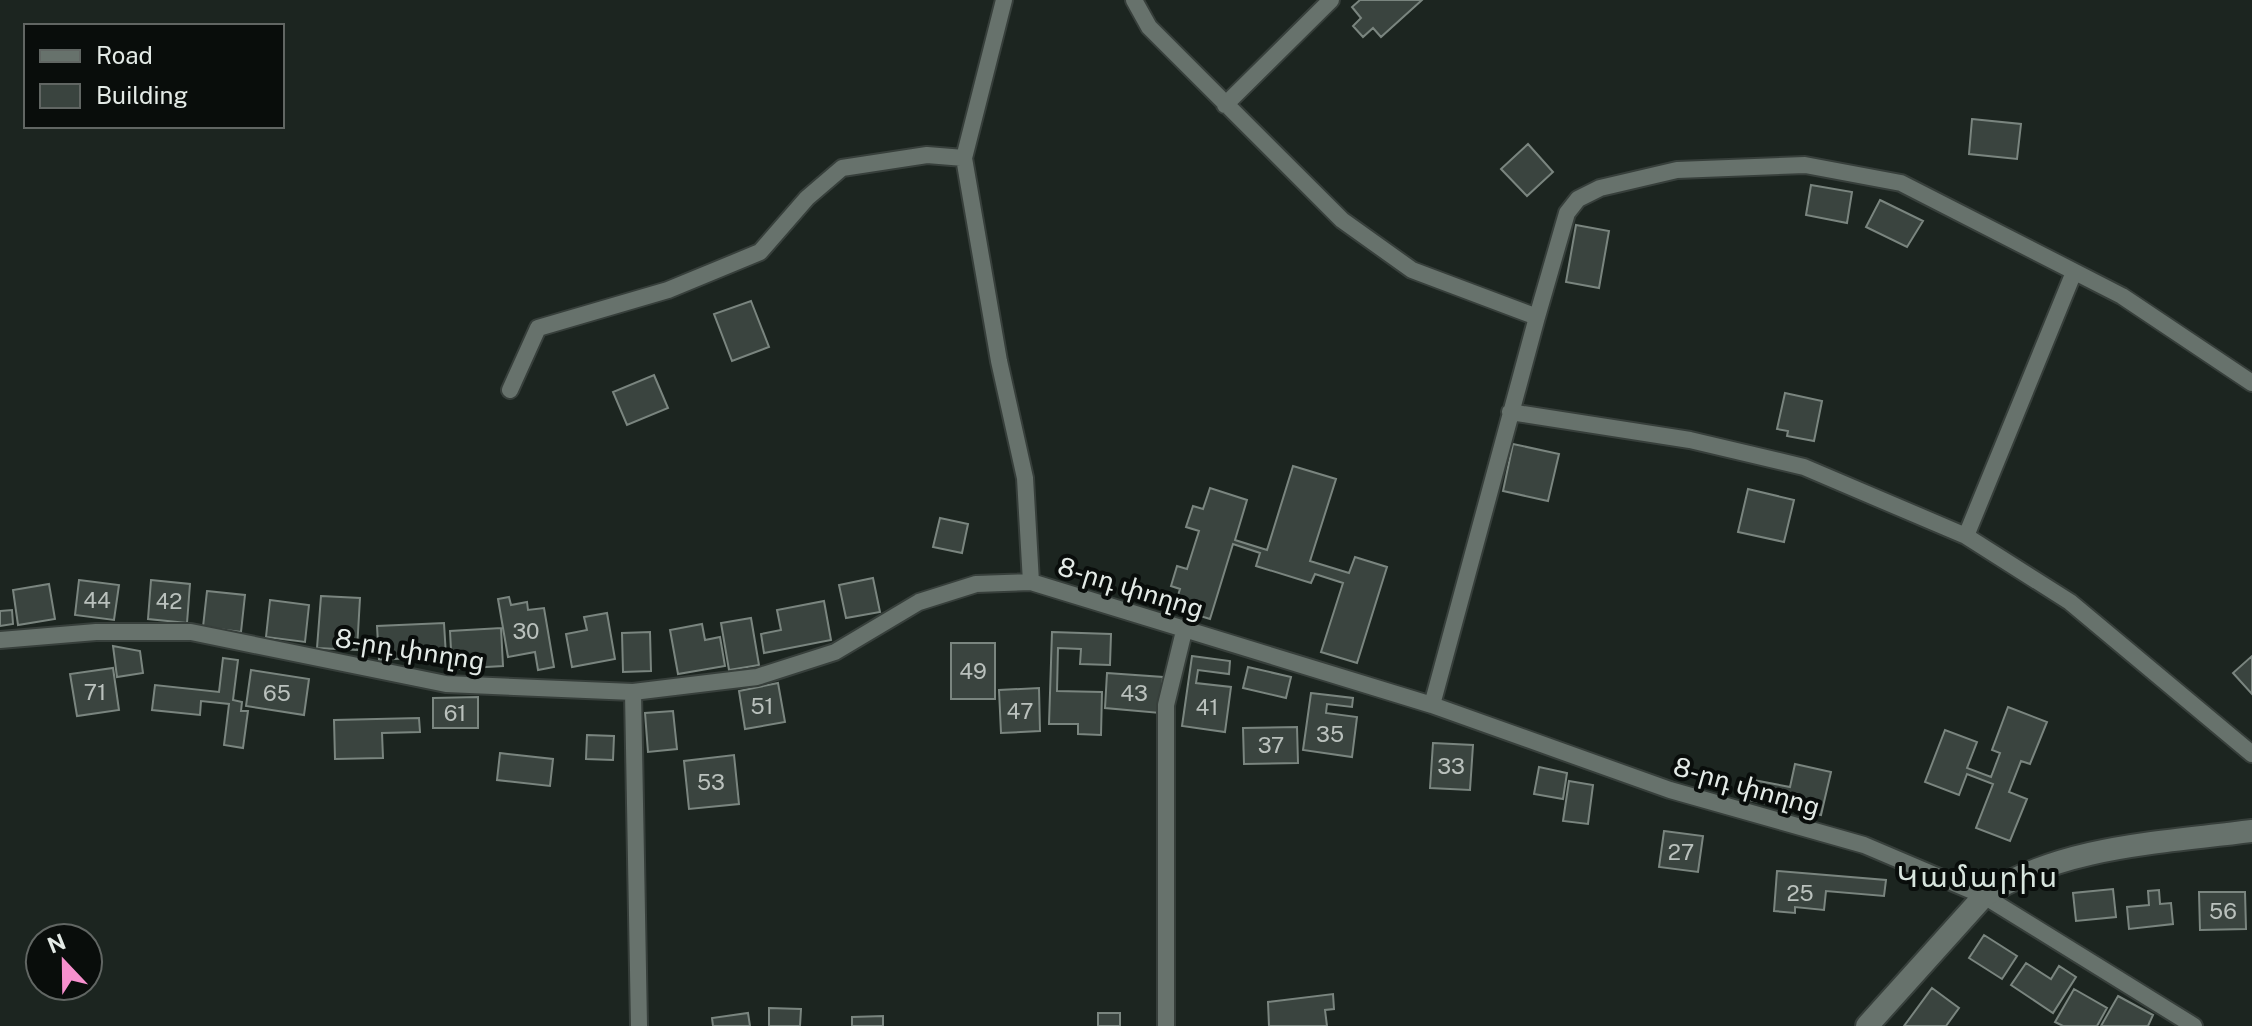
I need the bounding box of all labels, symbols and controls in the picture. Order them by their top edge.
legend [24,24,284,128]
text: Road [96,41,153,69]
text: Building [96,81,188,109]
street label: 8-րդ փողոց [1054,550,1208,624]
house number: 44 [83,587,111,613]
house number: 42 [156,588,182,614]
house number: 30 [512,618,540,644]
street label: 8-րդ փողոց [333,622,487,676]
house number: 49 [959,658,987,684]
house number: 71 [84,679,106,705]
house number: 65 [263,680,291,706]
house number: 43 [1120,680,1148,706]
house number: 51 [750,693,774,719]
house number: 41 [1196,694,1218,720]
house number: 47 [1006,698,1034,724]
house number: 61 [444,700,466,726]
house number: 35 [1316,721,1344,747]
house number: 37 [1258,732,1284,758]
street label: 8-րդ փողոց [1670,750,1824,822]
house number: 33 [1437,753,1465,779]
house number: 53 [697,769,725,795]
house number: 27 [1668,839,1694,865]
district label: Կամարիս [1897,858,2059,894]
house number: 25 [1786,880,1814,906]
house number: 56 [2209,898,2237,924]
north arrow [24,922,104,1002]
text: N [44,928,69,959]

